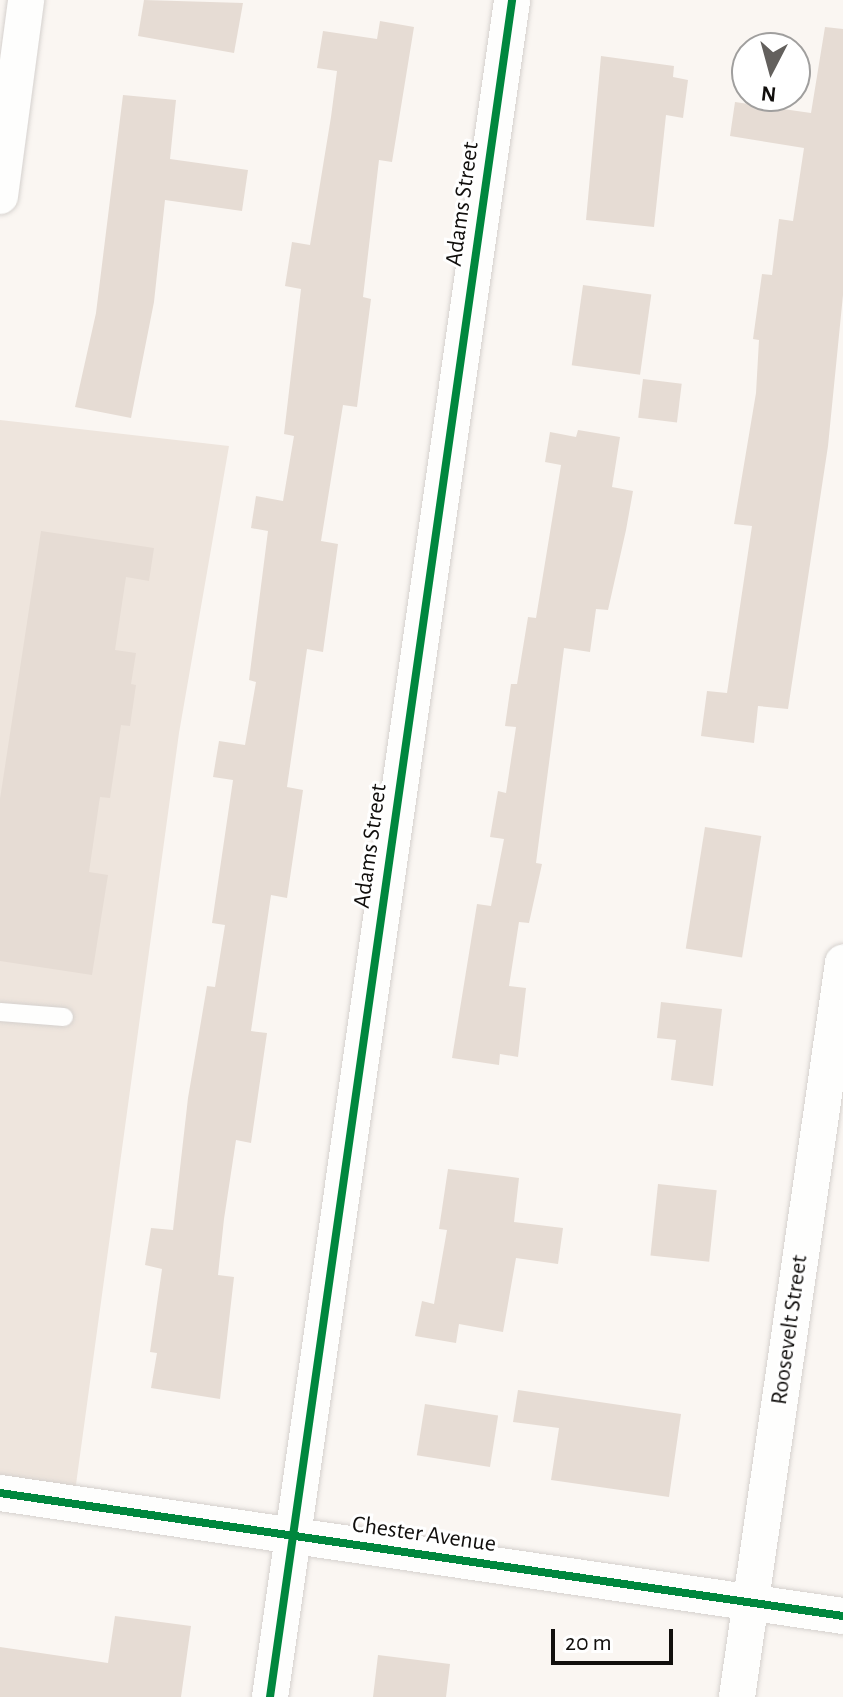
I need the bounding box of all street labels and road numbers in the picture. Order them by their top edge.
street label: Adams Street [440,140,486,268]
street label: Adams Street [348,782,394,910]
street label: Roosevelt Street [765,1253,815,1407]
street label: Chester Avenue [350,1511,498,1559]

